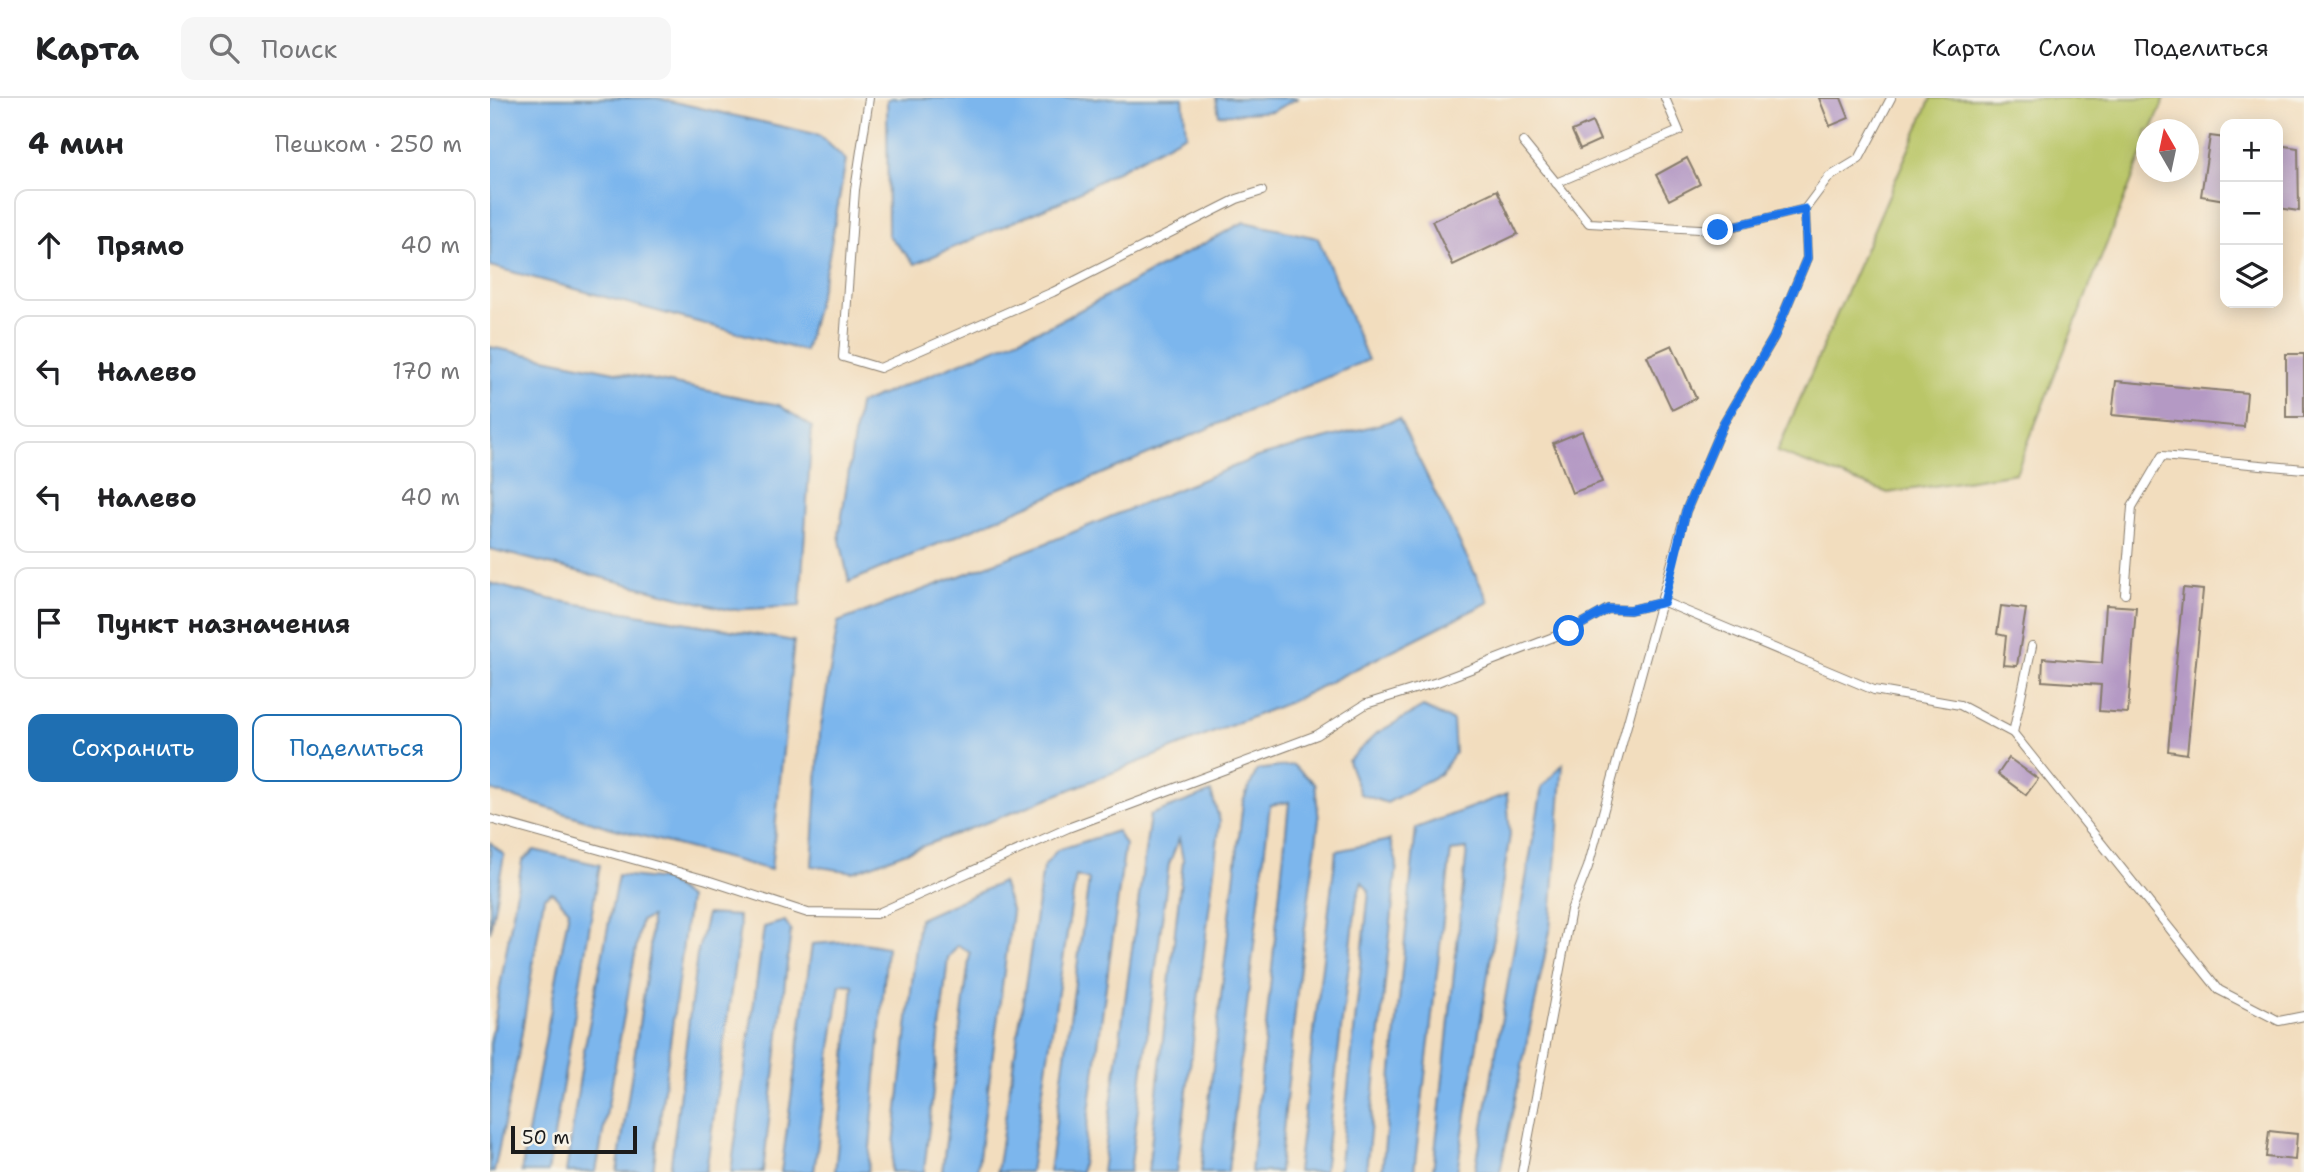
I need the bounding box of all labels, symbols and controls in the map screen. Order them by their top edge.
search box [181,17,671,80]
text: Карта [35,26,139,71]
icon: search [205,29,243,67]
text: Поиск [261,31,337,66]
text: Карта [1932,32,2000,64]
text: Слои [2038,32,2096,64]
text: Поделиться [2134,32,2269,64]
north arrow [2136,119,2199,182]
map controls [2220,119,2283,308]
button: + [2220,119,2283,182]
text: 4 мин [28,123,124,164]
text: Пешком · 250 m [275,129,462,159]
button: − [2220,182,2283,245]
route end [1702,214,1733,245]
icon: ahead [30,226,68,264]
text: Прямо [97,228,185,263]
text: 40 m [400,230,460,260]
button: layers [2220,245,2283,308]
icon: left [30,352,68,390]
text: Налево [97,354,197,389]
text: 170 m [392,356,460,386]
icon: left [30,478,68,516]
text: Налево [97,480,197,515]
text: 40 m [400,482,460,512]
icon: arrive [30,604,68,642]
text: Пункт назначения [97,606,350,641]
route start [1553,615,1584,646]
button: Сохранить [28,714,238,782]
button: Поделиться [252,714,462,782]
scale bar [511,1123,637,1155]
text: 50 m [522,1125,570,1150]

